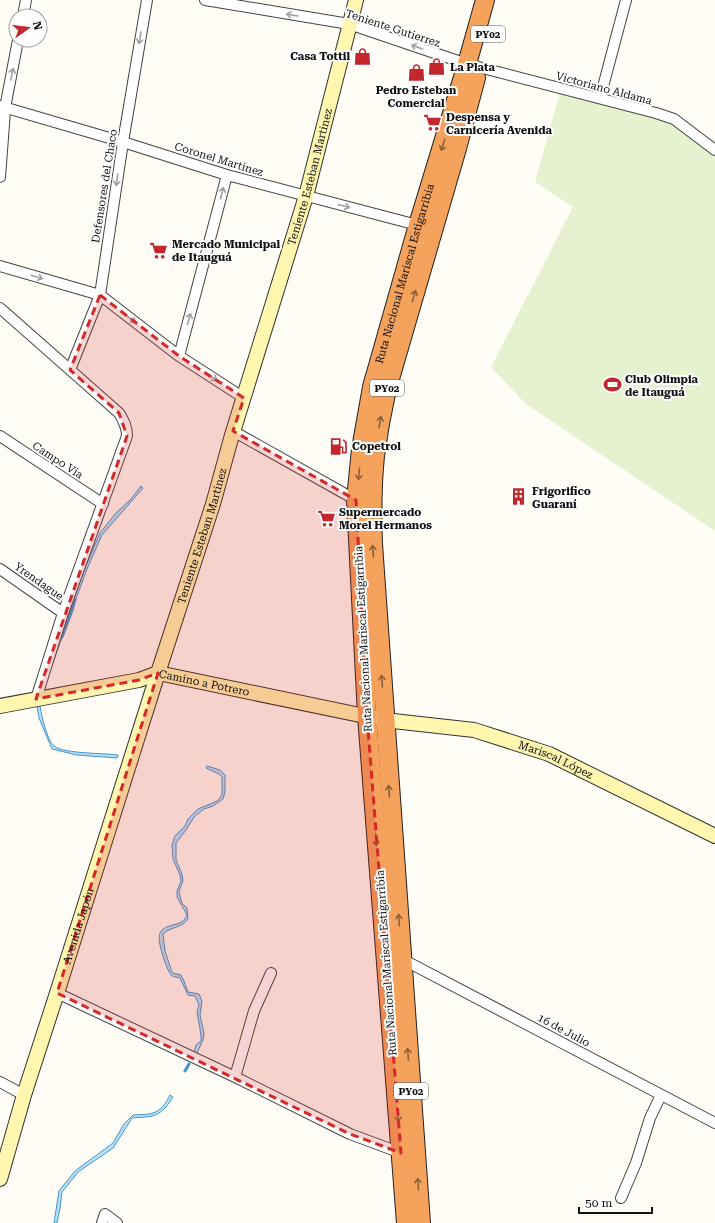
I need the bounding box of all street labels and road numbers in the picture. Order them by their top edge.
street label: Teniente Gutierrez [344,7,442,50]
road number: PY02 [471,26,505,42]
street label: Victoriano Aldama [554,69,653,108]
street label: Teniente Esteban Martinez [285,107,335,247]
street label: Defensores del Chaco [89,128,120,244]
street label: Coronel Martinez [173,140,265,179]
street label: Ruta Nacional Mariscal Estigarribia [373,182,437,365]
road number: PY02 [370,380,404,396]
street label: Campo Via [30,439,86,482]
street label: Teniente Esteban Martinez [175,467,230,606]
street label: Ruta Nacional Mariscal Estigarribia [352,546,375,732]
street label: Yrendague [12,560,66,603]
street label: Camino a Potrero [158,667,251,699]
street label: Mariscal López [517,739,595,782]
street label: Ruta Nacional Mariscal Estigarribia [374,870,399,1056]
street label: Avenida Japón [61,886,97,966]
street label: 16 de Julio [535,1011,592,1050]
road number: PY02 [394,1083,428,1099]

